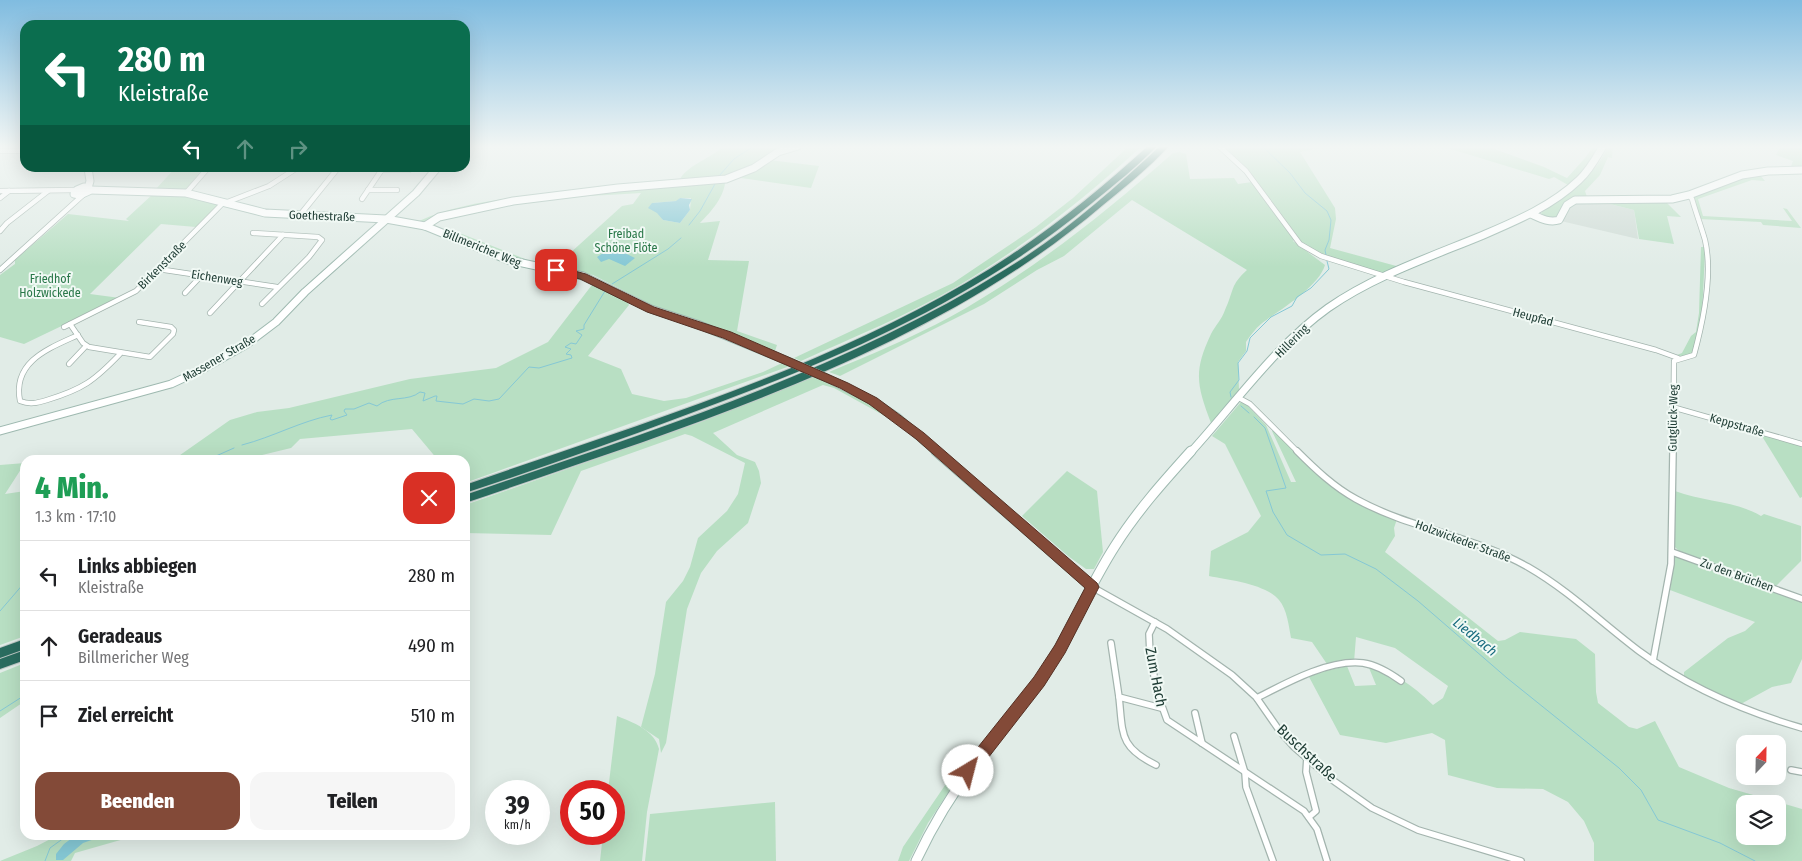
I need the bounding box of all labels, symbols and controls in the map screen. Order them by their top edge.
text: 280 m [118,38,206,80]
icon: left [35,40,100,105]
text: Kleistraße [118,80,209,107]
icon: left [178,135,206,163]
icon: ahead [231,135,259,163]
icon: right [284,135,312,163]
street label: Goethestraße [289,208,355,224]
street label: Billmericher Weg [441,226,523,270]
park label: Freibad Schöne Flöte [594,227,658,255]
street label: Birkenstraße [135,238,189,292]
pin [535,249,577,291]
icon: arrive [542,256,570,284]
street label: Eichenweg [190,267,244,289]
park label: Friedhof Holzwickede [19,272,81,300]
street label: Heupfad [1511,305,1555,329]
street label: Hillering [1272,321,1312,361]
street label: Massener Straße [180,332,258,384]
street label: Gutglück-Weg [1665,384,1681,452]
street label: Keppstraße [1708,411,1766,439]
text: 4 Min. [35,470,109,506]
button: close [403,472,455,524]
text: 1.3 km · 17:10 [35,507,116,526]
street label: Holzwickeder Straße [1413,517,1513,565]
text: Links abbiegen [78,555,197,578]
street label: Zu den Brüchen [1699,555,1775,595]
icon: left [35,562,63,590]
text: 280 m [408,564,455,587]
text: Kleistraße [78,578,144,597]
water label: Liedbach [1450,614,1500,660]
text: Geradeaus [78,625,162,648]
icon: ahead [35,632,63,660]
text: 490 m [408,634,455,657]
street label: Zum Hach [1141,646,1171,708]
text: Billmericher Weg [78,648,189,667]
icon: arrive [35,702,63,730]
text: Ziel erreicht [78,704,174,727]
text: 510 m [411,704,455,727]
street label: Buschstraße [1273,721,1341,785]
north arrow [1736,735,1786,785]
map controls [1736,735,1786,845]
position arrow [941,744,993,796]
button: Beenden [35,772,240,830]
button: Teilen [250,772,455,830]
speed limit sign: 50 [560,780,625,845]
text: 39 [505,791,530,821]
button: layers [1736,795,1786,845]
text: km/h [504,818,531,832]

